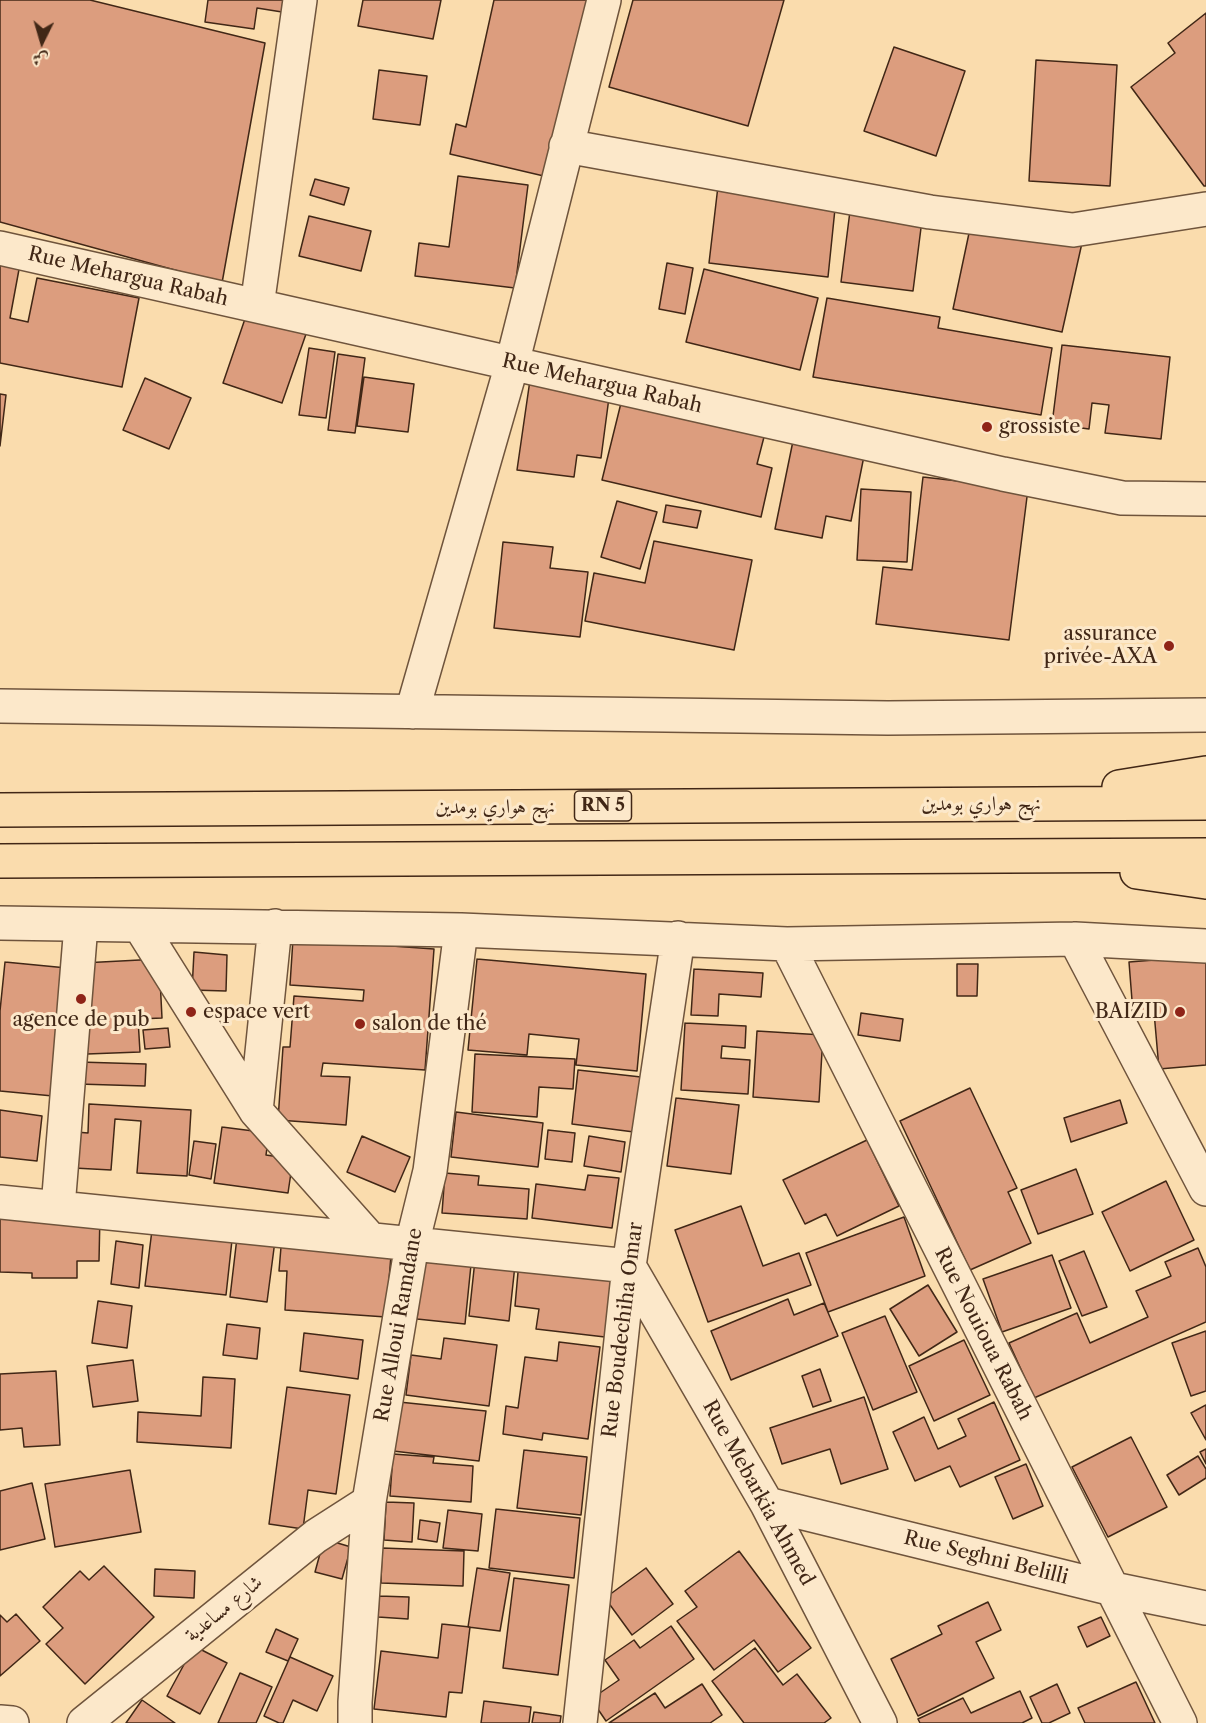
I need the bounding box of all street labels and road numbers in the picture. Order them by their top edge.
street label: Rue Mehargua Rabah [25,242,231,312]
street label: Rue Mehargua Rabah [499,349,705,419]
road number: RN 5 [574,791,632,821]
street label: نهج هواري بومدين [921,792,1041,816]
street label: نهج هواري بومدين [435,795,555,819]
street label: Rue Boudechiha Omar [598,1221,648,1439]
street label: Rue Alloui Ramdane [370,1226,428,1424]
street label: Rue Nouioua Rabah [929,1243,1037,1425]
street label: Rue Mebarkia Ahmed [697,1396,819,1590]
street label: Rue Seghni Belilli [901,1526,1071,1590]
street label: شارع مساعدية [181,1571,267,1647]

